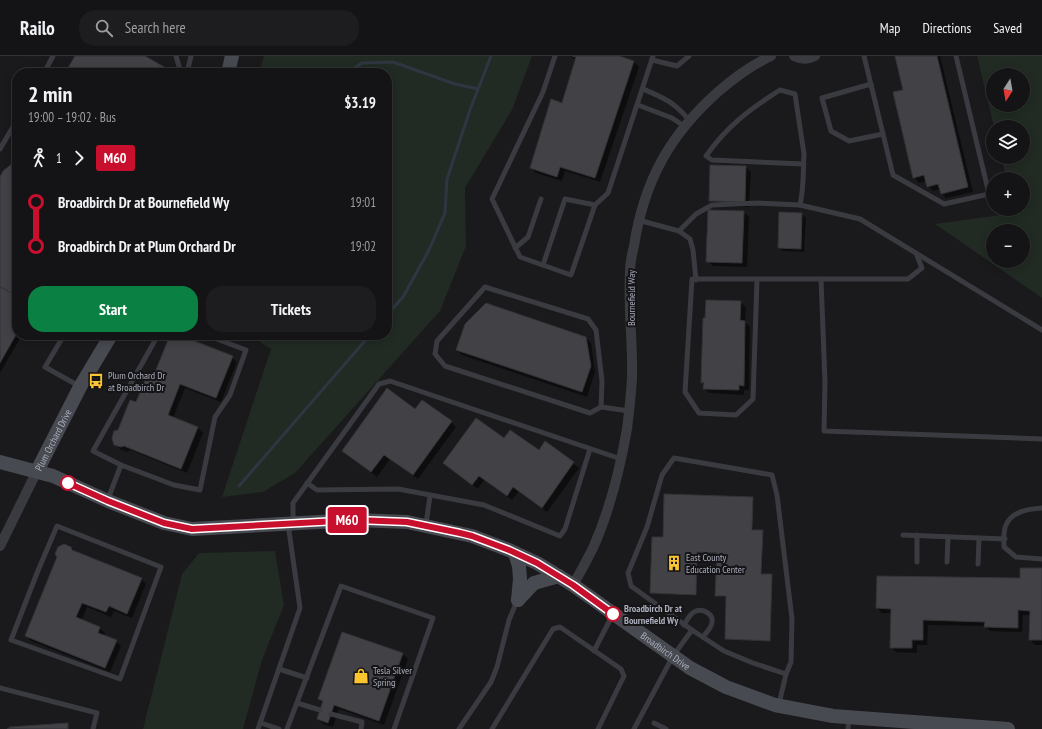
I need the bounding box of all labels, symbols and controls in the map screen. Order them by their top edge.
search box [79,10,359,46]
text: Railo [20,16,55,40]
icon: search [93,17,115,39]
text: Search here [125,18,186,37]
text: Map [880,19,900,37]
text: Directions [922,19,971,37]
text: Saved [993,19,1022,37]
north arrow [986,68,1030,112]
map controls [986,68,1030,268]
text: 2 min [28,80,72,108]
text: $3.19 [344,93,376,112]
text: 19:00 – 19:02 · Bus [28,109,116,126]
button: layers [986,120,1030,164]
icon: walk [28,147,50,169]
icon: forward [68,147,90,169]
text: M60 [104,149,127,167]
text: 1 [56,150,62,167]
button: + [986,172,1030,216]
text: Broadbirch Dr at Bournefield Wy [58,193,229,212]
text: 19:01 [350,194,376,211]
button: − [986,224,1030,268]
text: Broadbirch Dr at Plum Orchard Dr [58,237,236,256]
text: 19:02 [350,238,376,255]
street label: Bournefield Way [625,270,638,326]
button: Start [28,286,198,332]
button: Tickets [206,286,376,332]
place label: Plum Orchard Dr at Broadbirch Dr [108,369,165,394]
bus stop icon: Plum Orchard Dr at Broadbirch Dr [87,372,105,390]
street label: Plum Orchard Drive [32,407,75,473]
unlabelled marker [60,475,76,491]
line badge: M60 [324,507,370,533]
text: M60 [336,511,358,529]
place label: East County Education Center [686,551,745,576]
building icon: East County Education Center [665,554,683,572]
place label: Broadbirch Dr at Bournefield Wy [624,602,682,627]
marker: Broadbirch Dr at Bournefield Wy [605,606,621,622]
street label: Broadbirch Drive [638,629,693,673]
place label: Tesla Silver Spring [373,664,412,689]
shop icon: Tesla Silver Spring [352,667,370,685]

